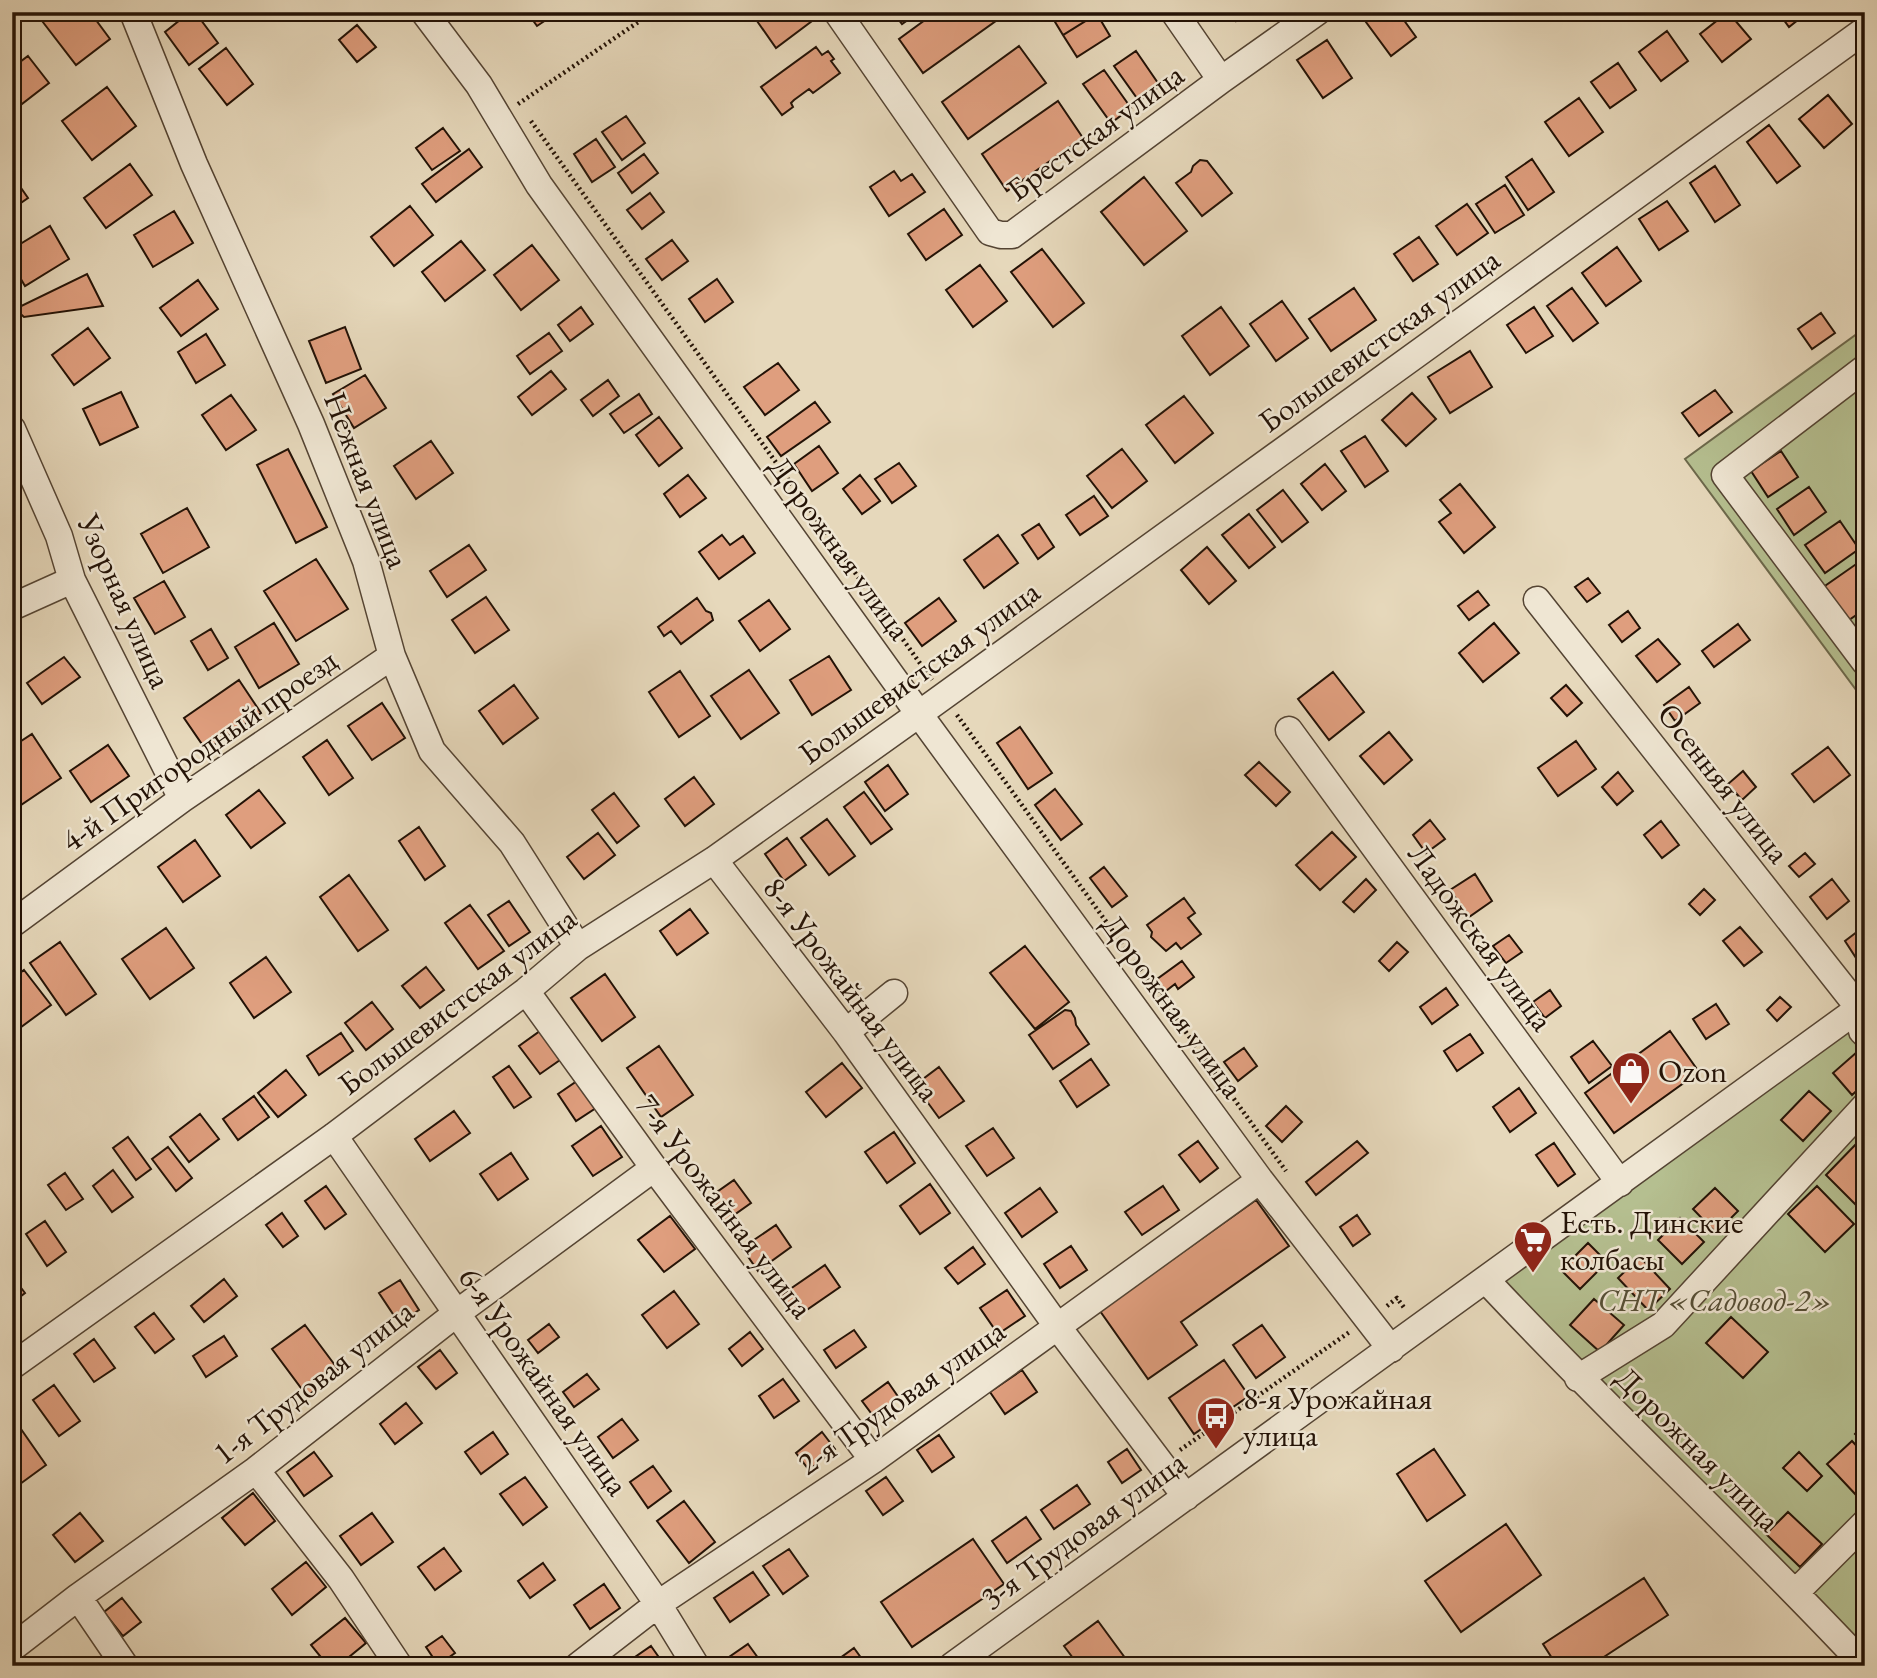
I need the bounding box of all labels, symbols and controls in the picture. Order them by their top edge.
street label: Брестская улица [998,53,1192,210]
street label: Большевистская улица [1250,238,1508,442]
street label: Нежная улица [314,386,420,574]
street label: Дорожная улица [759,448,921,648]
street label: Узорная улица [67,506,182,695]
street label: Большевистская улица [790,570,1048,774]
street label: 4-й Пригородный проезд [53,639,346,861]
street label: Осенняя улица [1648,694,1800,872]
street label: Ладожская улица [1399,835,1564,1040]
street label: 8-я Урожайная улица [754,868,950,1110]
street label: Большевистская улица [329,897,585,1105]
street label: Дорожная улица [1092,906,1254,1106]
shop icon: Ozon [1610,1050,1652,1105]
place label: Ozon [1658,1050,1727,1092]
street label: 7-я Урожайная улица [627,1085,823,1327]
place label: Есть. Динские колбасы [1560,1201,1743,1280]
supermarket icon: Есть. Динские колбасы [1512,1219,1554,1274]
street label: 6-я Урожайная улица [449,1258,639,1504]
park label: СНТ «Садовод-2» [1598,1279,1832,1321]
street label: 1-я Трудовая улица [204,1290,422,1474]
street label: 2-я Трудовая улица [789,1310,1013,1484]
street label: Дорожная улица [1606,1357,1790,1541]
place label: 8-я Урожайная улица [1243,1377,1432,1456]
bus stop icon: 8-я Урожайная улица [1195,1395,1237,1450]
street label: 3-я Трудовая улица [972,1441,1194,1619]

